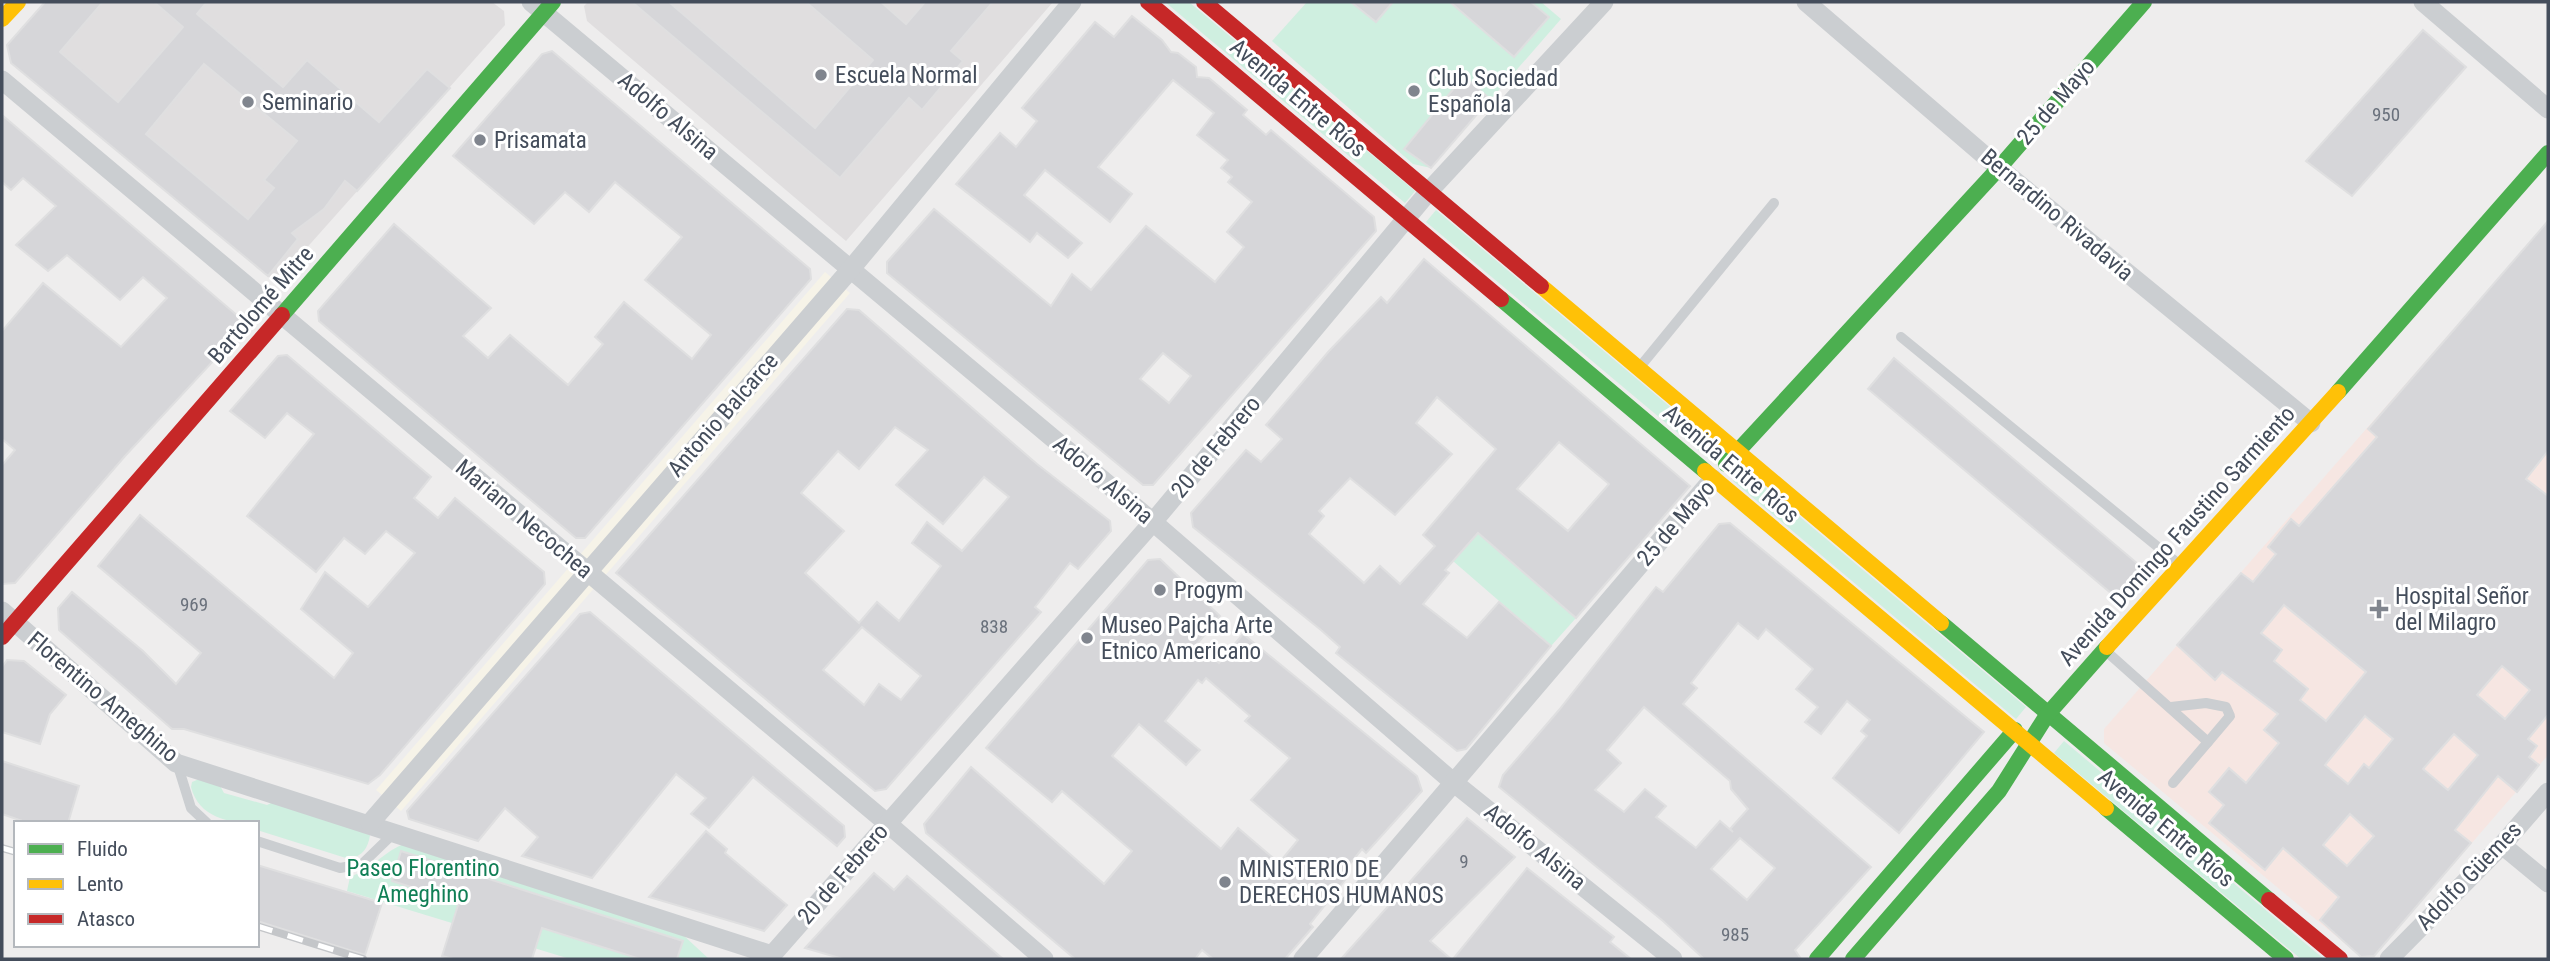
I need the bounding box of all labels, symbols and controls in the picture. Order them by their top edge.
street label: Avenida Entre Ríos [1225,33,1371,163]
street label: 25 de Mayo [2011,54,2101,150]
place label: Escuela Normal [835,62,977,89]
place label: Club Sociedad Española [1428,65,1558,118]
street label: Adolfo Alsina [613,66,723,166]
marker: Escuela Normal [813,67,829,83]
marker: Club Sociedad Española [1406,83,1422,99]
place label: Seminario [262,89,353,116]
marker: Seminario [240,94,256,110]
house number: 950 [2372,103,2400,126]
place label: Prisamata [494,127,587,154]
marker: Prisamata [472,132,488,148]
street label: Bernardino Rivadavia [1975,143,2139,287]
street label: Bartolomé Mitre [203,241,319,369]
street label: Antonio Balcarce [662,348,784,482]
street label: 20 de Febrero [1166,391,1266,503]
street label: Avenida Entre Ríos [1658,399,1804,529]
street label: Avenida Domingo Faustino Sarmiento [2053,401,2301,671]
street label: Adolfo Alsina [1048,430,1158,530]
street label: Mariano Necochea [450,454,598,584]
street label: 25 de Mayo [1631,475,1721,571]
place label: Progym [1174,577,1243,604]
marker: Progym [1152,582,1168,598]
place label: Hospital Señor del Milagro [2395,583,2529,636]
house number: 969 [180,593,208,616]
marker: Hospital Señor del Milagro [2369,599,2389,619]
place label: Museo Pajcha Arte Etnico Americano [1101,612,1273,665]
house number: 838 [980,615,1008,638]
street label: Florentino Ameghino [22,626,184,768]
marker: Museo Pajcha Arte Etnico Americano [1079,630,1095,646]
street label: Avenida Entre Ríos [2093,763,2239,893]
street label: Adolfo Alsina [1479,798,1591,896]
street label: Adolfo Güemes [2411,816,2527,936]
street label: 20 de Febrero [792,818,894,930]
legend [14,821,259,947]
text: Fluido [77,837,128,861]
house number: 9 [1459,850,1469,873]
park label: Paseo Florentino Ameghino [346,855,500,908]
place label: MINISTERIO DE DERECHOS HUMANOS [1239,856,1444,909]
text: Lento [77,872,124,896]
marker: MINISTERIO DE DERECHOS HUMANOS [1217,874,1233,890]
text: Atasco [77,907,135,931]
house number: 985 [1721,923,1749,946]

